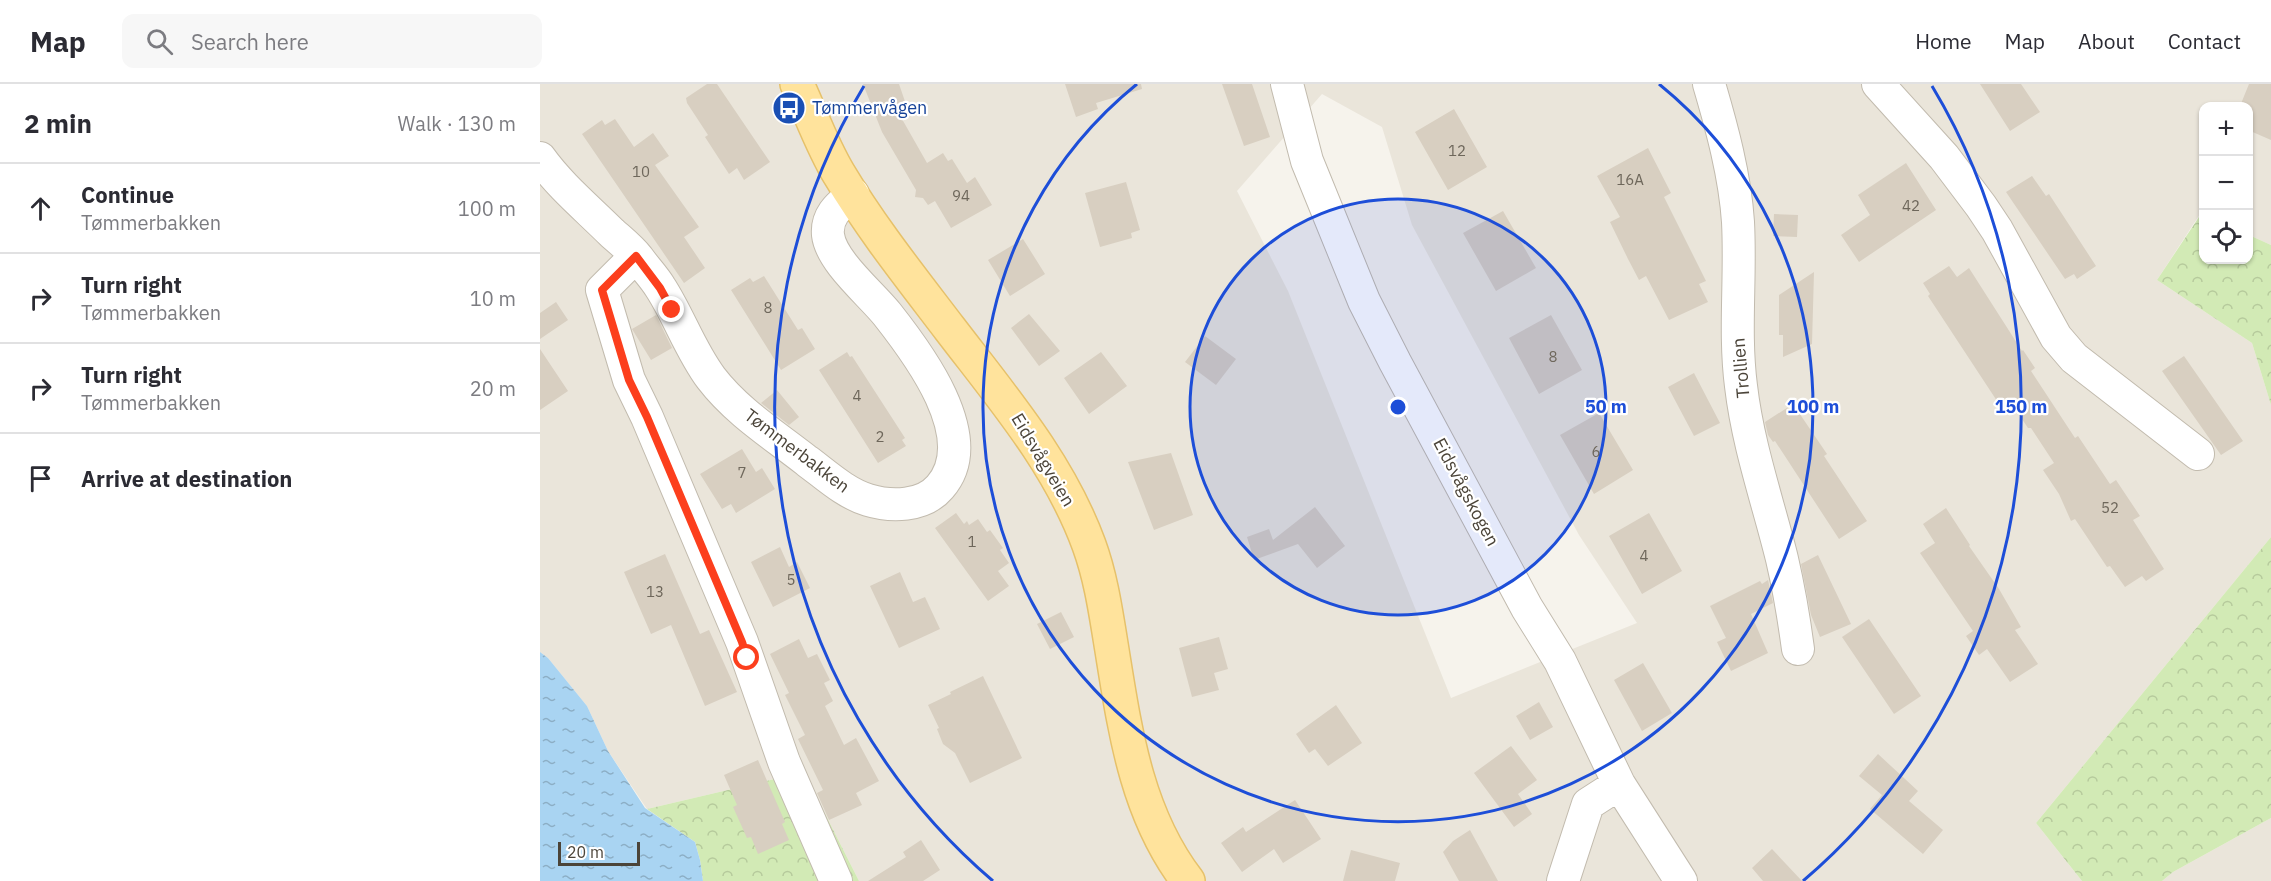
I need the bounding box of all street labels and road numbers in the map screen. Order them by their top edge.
street label: Trollien [1726,337,1755,399]
street label: Tømmerbakken [740,403,855,498]
street label: Eidsvågveien [1007,409,1080,511]
street label: Eidsvågskogen [1428,434,1505,550]

